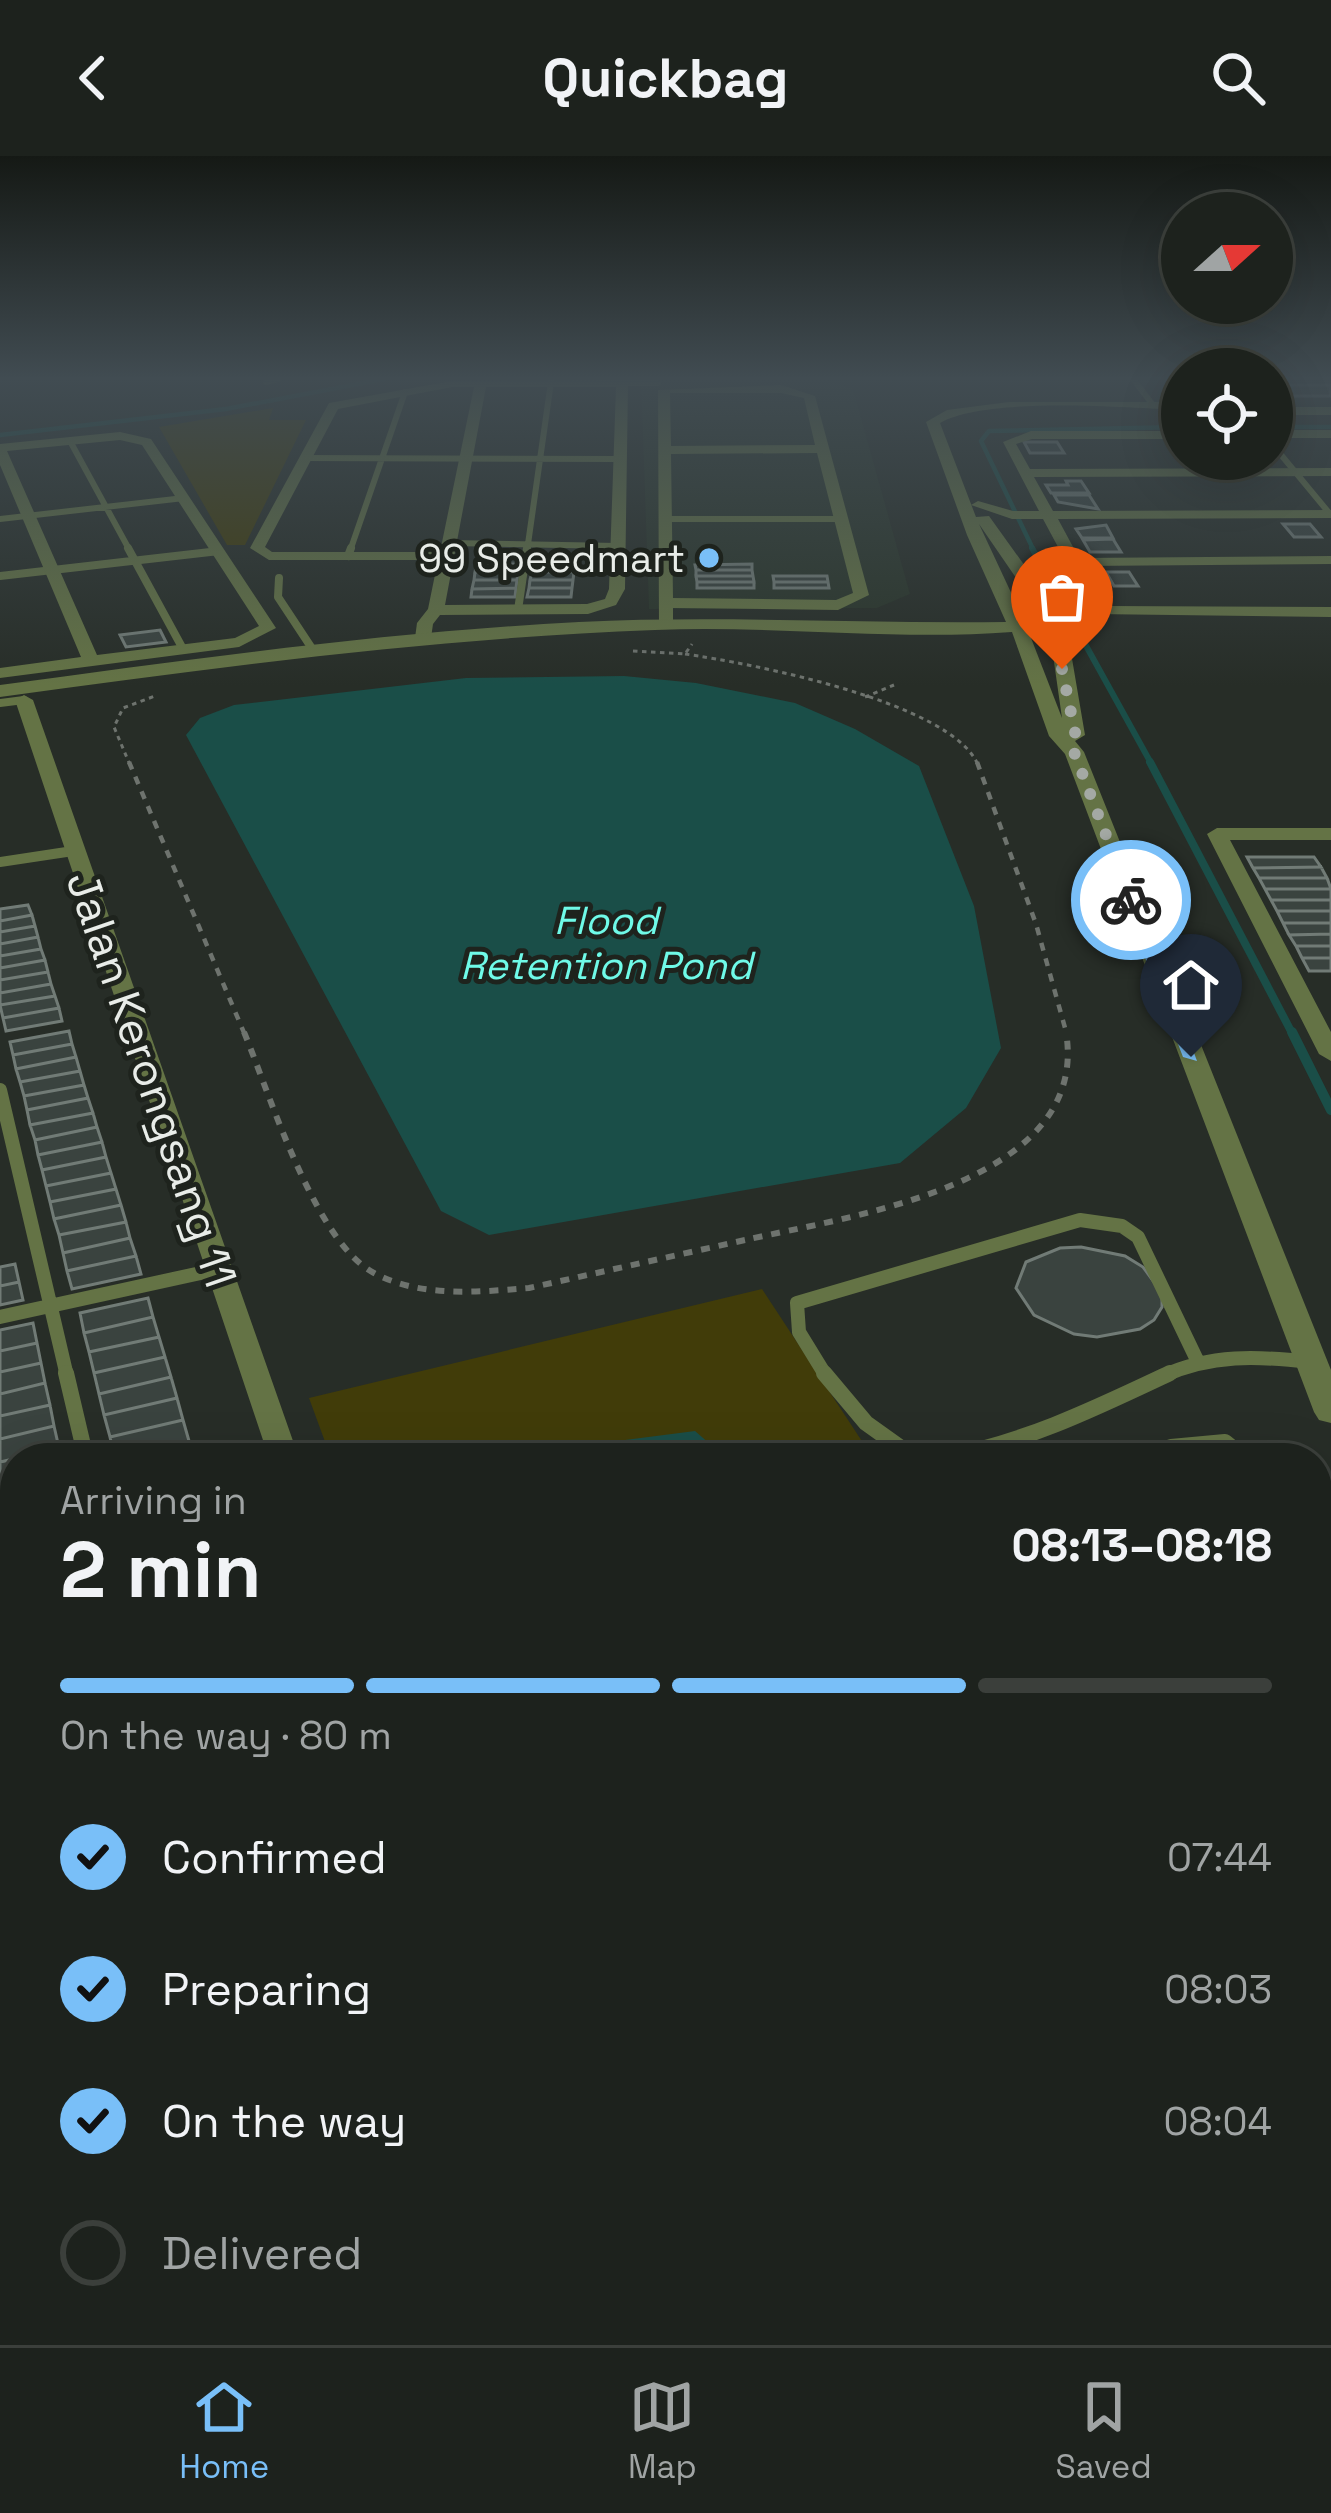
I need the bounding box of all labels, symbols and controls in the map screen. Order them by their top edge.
text: Quickbag [543,44,788,113]
icon: back [60,45,126,111]
icon: search [1205,45,1271,111]
north arrow [1161,192,1293,324]
map controls [1161,192,1293,480]
button: locate [1161,348,1293,480]
place label: 99 Speedmart [418,534,685,583]
marker: 99 Speedmart [696,545,722,571]
pin [1011,546,1113,669]
icon: bag [1029,564,1095,630]
courier [1071,840,1191,960]
street label: Jalan Kerongsang 11 [54,864,249,1295]
icon: bike [1098,867,1164,933]
water label: Flood Retention Pond [460,896,756,990]
pin [1140,934,1242,1057]
icon: home [1158,952,1224,1018]
text: Arriving in [60,1476,247,1525]
text: 08:13–08:18 [1012,1517,1272,1574]
text: 2 min [60,1520,262,1620]
text: On the way · 80 m [60,1711,392,1760]
icon: check [60,1824,126,1890]
text: Confirmed [162,1829,387,1886]
text: 07:44 [1167,1833,1272,1882]
icon: check [60,1956,126,2022]
text: Preparing [162,1961,371,2018]
text: 08:03 [1164,1965,1272,2014]
icon: check [60,2088,126,2154]
text: On the way [162,2093,406,2150]
text: 08:04 [1163,2097,1272,2146]
text: Delivered [162,2225,362,2282]
tab: Home [179,2374,269,2488]
tab: Map [628,2374,697,2488]
tab: Saved [1055,2374,1152,2488]

